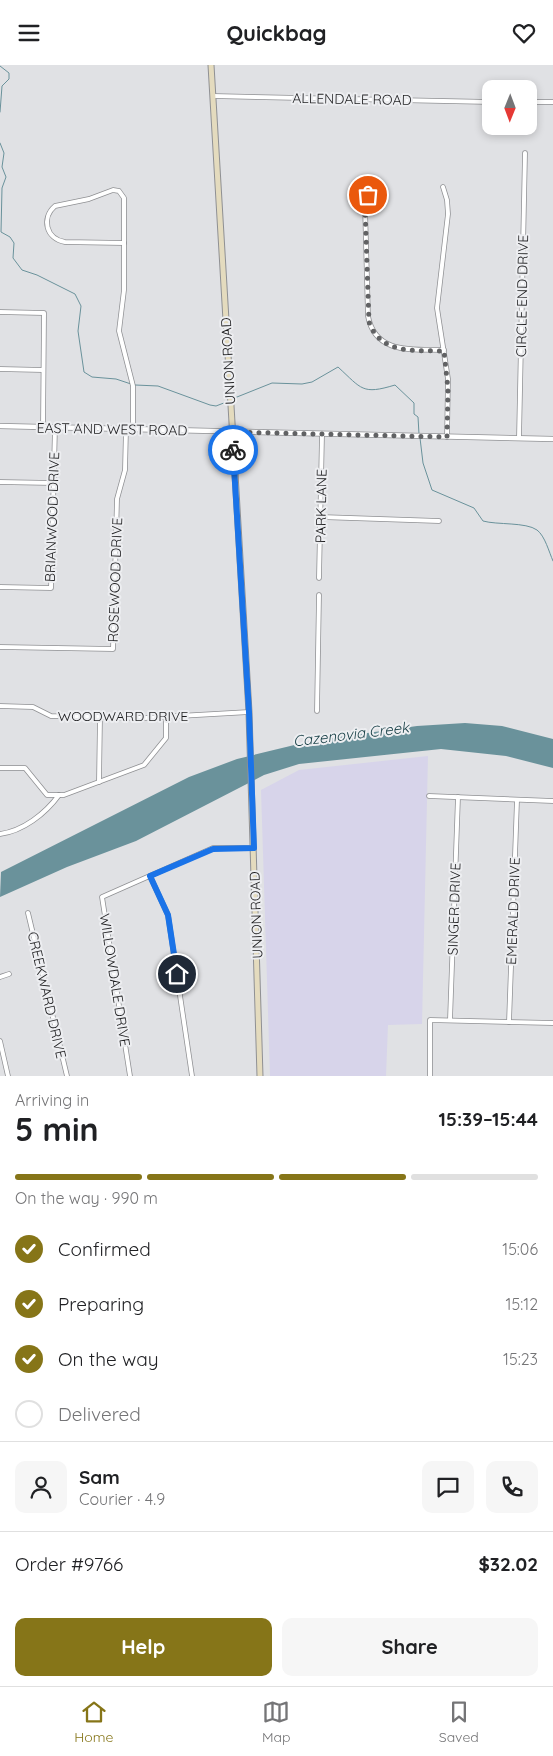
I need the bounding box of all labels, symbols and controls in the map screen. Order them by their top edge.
icon: menu [15,19,43,47]
text: Quickbag [226,19,327,47]
icon: heart [510,19,538,47]
north arrow [482,80,538,135]
map controls [482,80,537,135]
street label: ALLENDALE ROAD [292,89,412,109]
pin [347,174,389,216]
icon: bag [354,181,382,209]
street label: CIRCLE END DRIVE [512,235,532,357]
street label: UNION ROAD [217,317,239,405]
street label: EAST AND WEST ROAD [36,419,188,439]
courier [208,425,258,475]
icon: bike [219,436,247,464]
street label: BRIANWOOD DRIVE [41,452,63,582]
street label: PARK LANE [311,469,331,543]
street label: ROSEWOOD DRIVE [104,517,126,643]
street label: WOODWARD DRIVE [58,707,188,725]
water label: Cazenovia Creek [292,717,412,751]
street label: EMERALD DRIVE [502,857,524,965]
street label: SINGER DRIVE [443,862,465,956]
street label: UNION ROAD [245,871,267,959]
street label: WILLOWDALE DRIVE [96,912,134,1048]
street label: CREEKWARD DRIVE [24,930,70,1060]
pin [156,953,198,995]
icon: home [163,960,191,988]
text: Arriving in [15,1090,89,1110]
text: 15:39–15:44 [439,1107,538,1131]
text: 5 min [15,1109,99,1149]
text: On the way · 990 m [15,1188,158,1208]
icon: check [15,1235,43,1263]
text: Confirmed [58,1237,151,1261]
text: 15:06 [502,1239,538,1259]
icon: check [15,1290,43,1318]
text: Preparing [58,1292,144,1316]
text: 15:12 [506,1294,538,1314]
icon: check [15,1345,43,1373]
text: On the way [58,1347,159,1371]
text: 15:23 [503,1349,538,1369]
text: Delivered [58,1402,141,1426]
button: person [15,1461,67,1513]
button: chat [422,1461,474,1513]
button: phone [486,1461,538,1513]
text: Sam [79,1465,120,1489]
text: Courier · 4.9 [79,1489,165,1509]
text: Order #9766 [15,1552,123,1576]
text: $32.02 [478,1552,538,1576]
button: Help [15,1618,272,1676]
button: Share [282,1618,538,1676]
tab: Home [74,1698,113,1746]
tab: Map [262,1698,290,1746]
tab: Saved [439,1698,479,1746]

